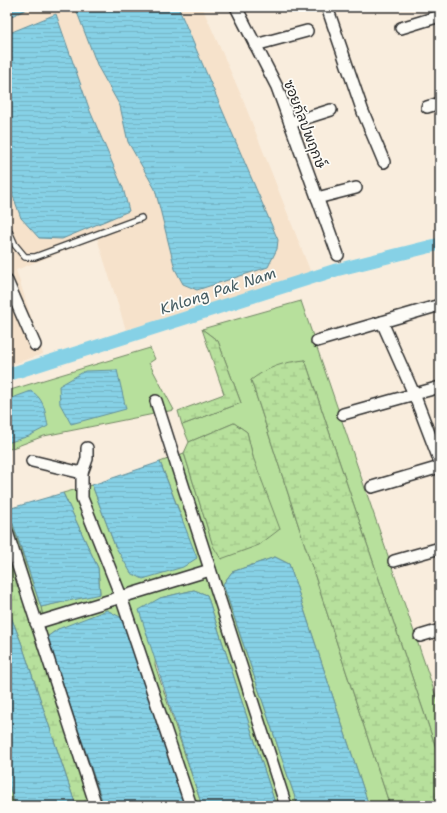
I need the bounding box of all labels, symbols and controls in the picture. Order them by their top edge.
street label: ซอยกัลปพฤกษ์ [280,77,330,172]
water label: Khlong Pak Nam [157,263,279,319]

